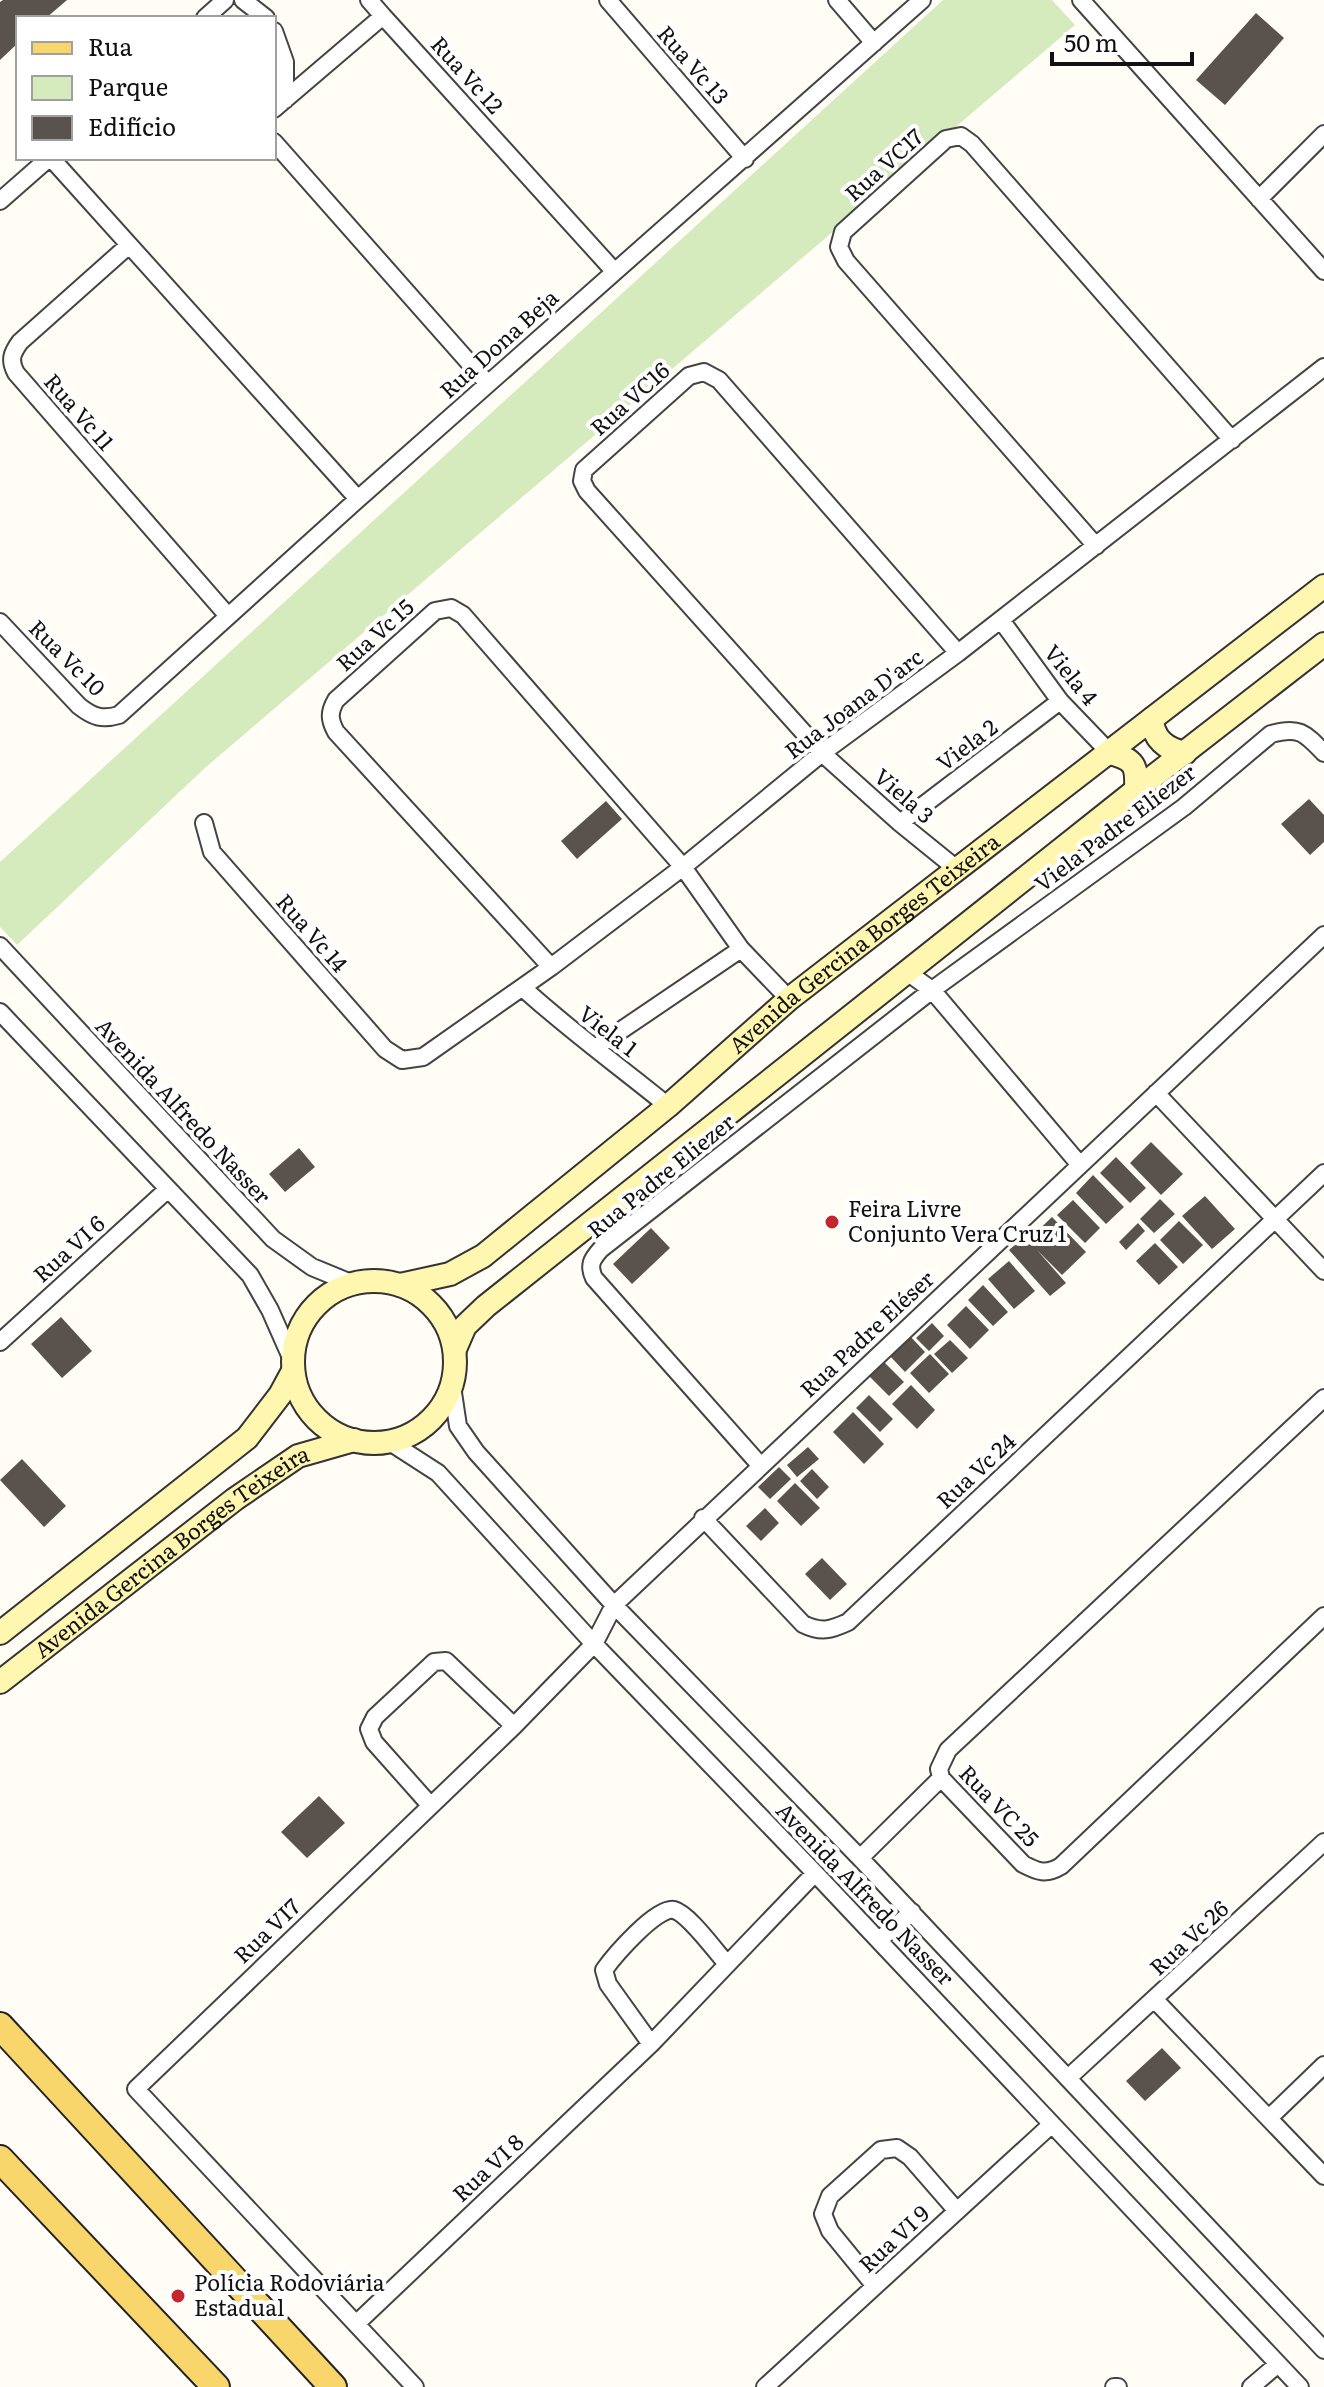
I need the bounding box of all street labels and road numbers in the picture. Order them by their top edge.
street label: Rua Vc 13 [650,17,738,111]
street label: Rua Vc 12 [424,28,512,120]
street label: Rua VC17 [836,120,930,208]
street label: Rua Dona Beja [431,280,565,405]
street label: Rua VC16 [582,353,676,443]
street label: Rua Vc 11 [37,365,123,457]
street label: Rua Vc 15 [328,590,420,678]
street label: Rua Vc 10 [22,611,114,703]
street label: Viela 4 [1037,636,1107,712]
street label: Rua Joana D'arc [777,640,929,766]
street label: Viela 2 [929,710,1004,778]
street label: Viela Padre Eliezer [1026,755,1202,899]
street label: Viela 3 [868,759,942,830]
street label: Avenida Gercina Borges Teixeira [720,824,1006,1060]
street label: Rua Vc 14 [270,885,357,979]
street label: Viela 1 [572,996,645,1063]
street label: Avenida Alfredo Nasser [89,1009,280,1211]
street label: Rua Padre Eliezer [579,1104,742,1245]
street label: Rua VI 6 [25,1207,111,1289]
street label: Rua Padre Eléser [791,1261,941,1404]
street label: Rua Vc 24 [928,1424,1022,1515]
street label: Avenida Gercina Borges Teixeira [26,1436,313,1665]
street label: Rua VC 25 [952,1756,1048,1853]
street label: Avenida Alfredo Nasser [769,1794,963,1993]
street label: Rua VI7 [225,1890,307,1970]
street label: Rua Vc 26 [1141,1891,1235,1982]
street label: Rua VI 8 [444,2125,530,2209]
street label: Rua VI 9 [850,2196,936,2279]

